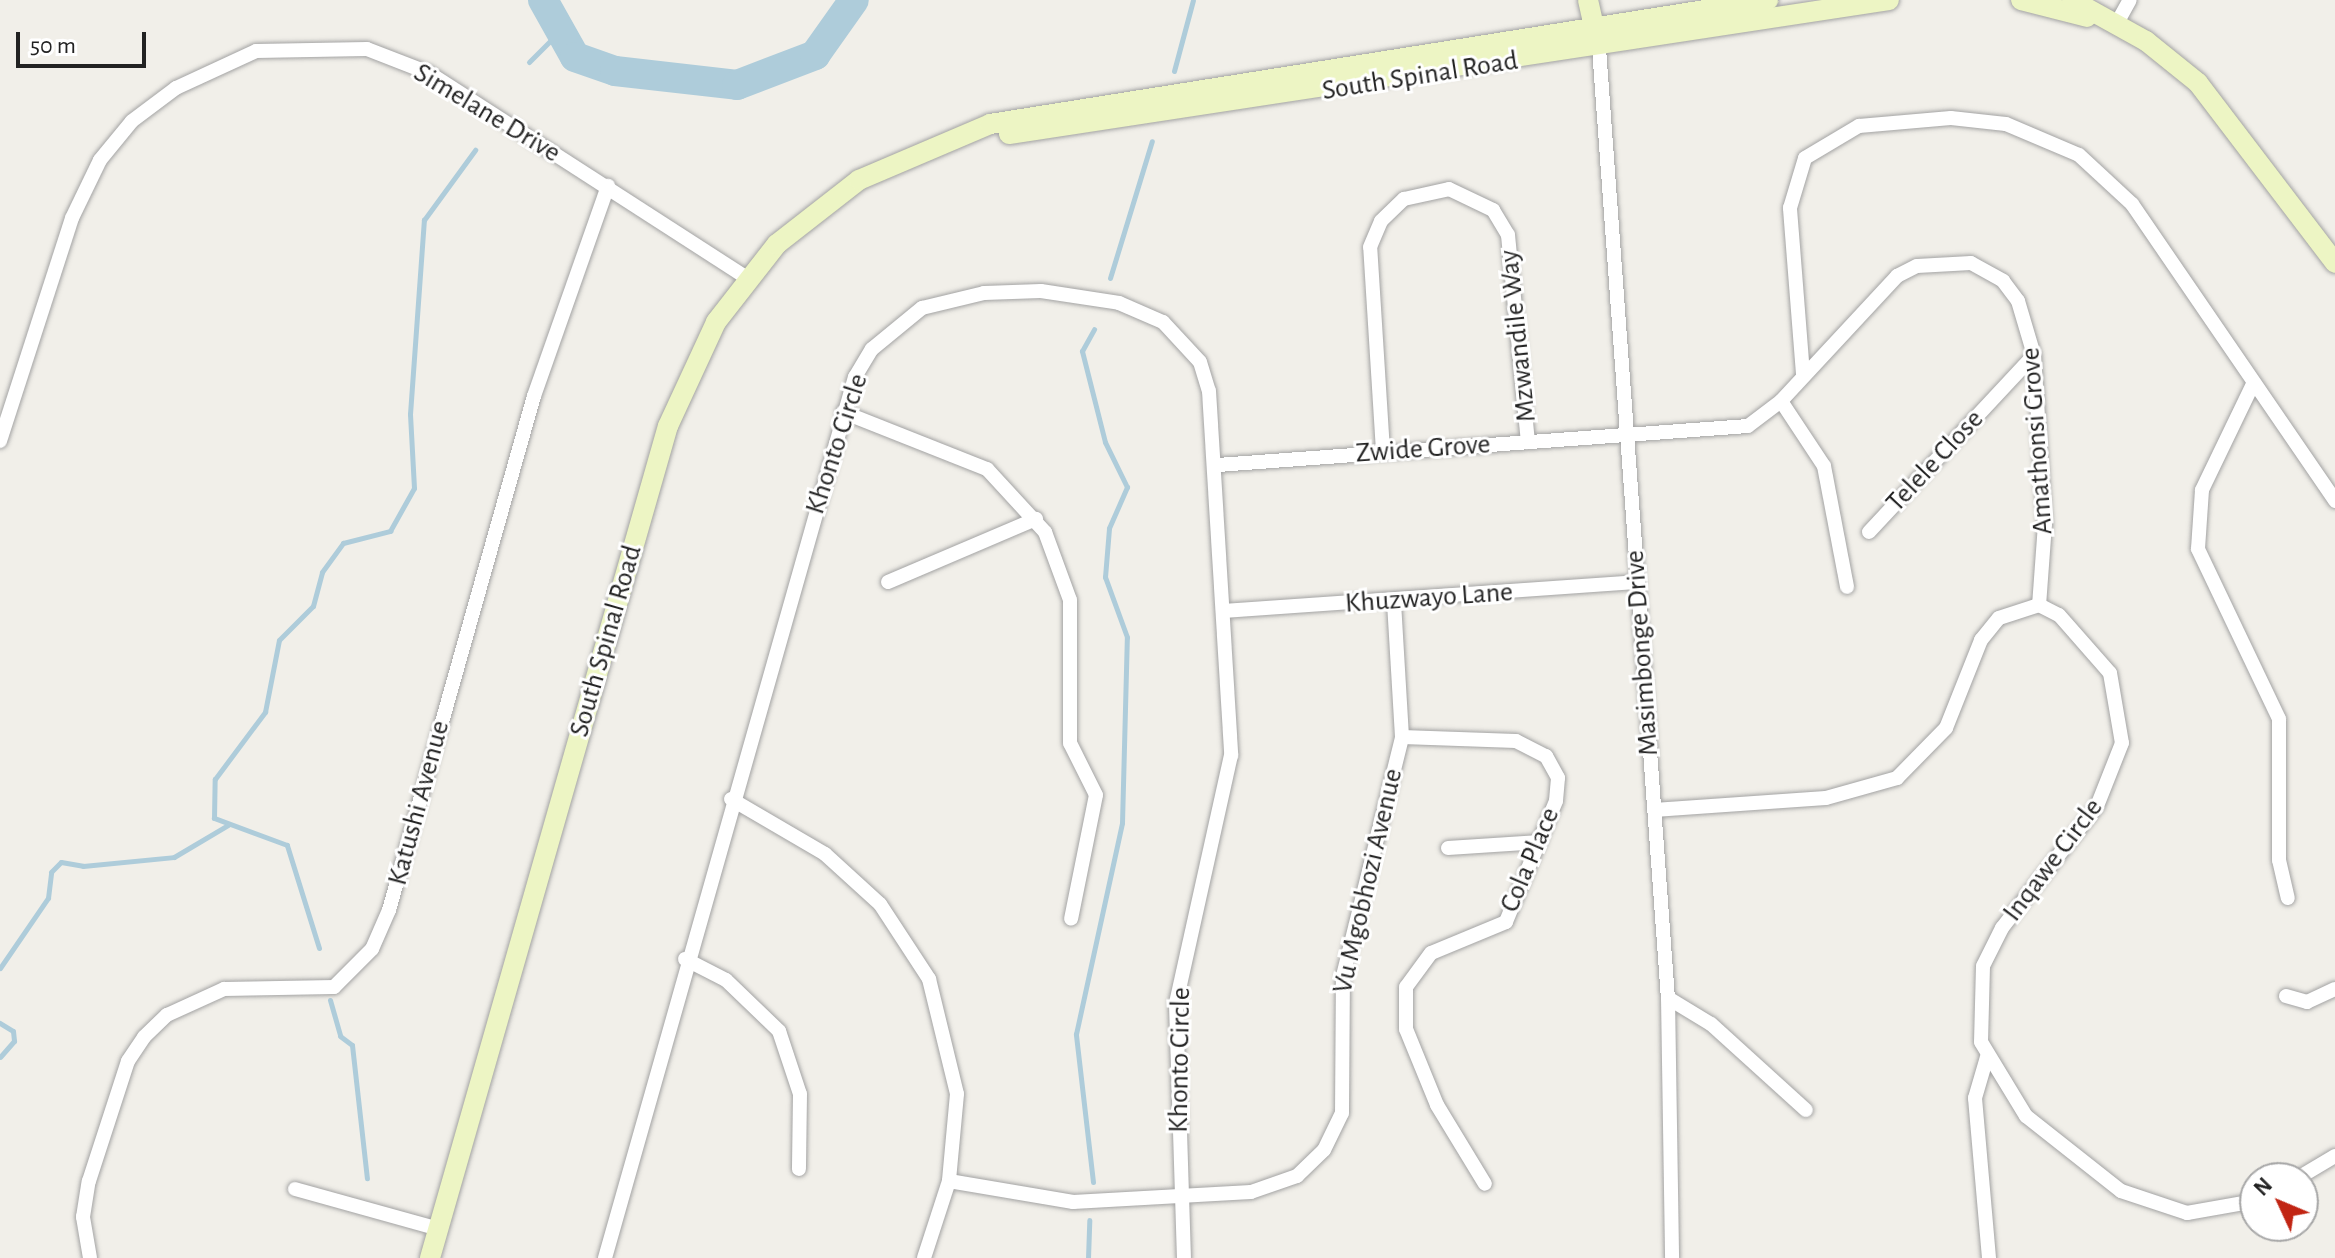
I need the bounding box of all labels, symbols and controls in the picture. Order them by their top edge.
scale bar [20,16,150,66]
text: 50 m [30,34,76,58]
street label: South Spinal Road [1320,44,1520,108]
street label: Simelane Drive [408,56,566,170]
street label: Mzwandile Way [1492,248,1544,424]
street label: Amathonsi Grove [2014,346,2060,536]
street label: Khonto Circle [799,370,875,518]
street label: Telele Close [1879,403,1991,519]
street label: Zwide Grove [1355,428,1491,470]
street label: South Spinal Road [563,541,649,741]
street label: Masimbonge Drive [1618,549,1666,757]
street label: Khuzwayo Lane [1344,575,1514,621]
street label: Katushi Avenue [381,717,457,889]
street label: Vu Mgobhozi Avenue [1326,765,1410,997]
street label: Inqawe Circle [1996,792,2110,928]
street label: Cola Place [1493,803,1567,917]
street label: Khonto Circle [1162,987,1198,1133]
north arrow [2239,1162,2319,1242]
text: N [2250,1174,2276,1200]

